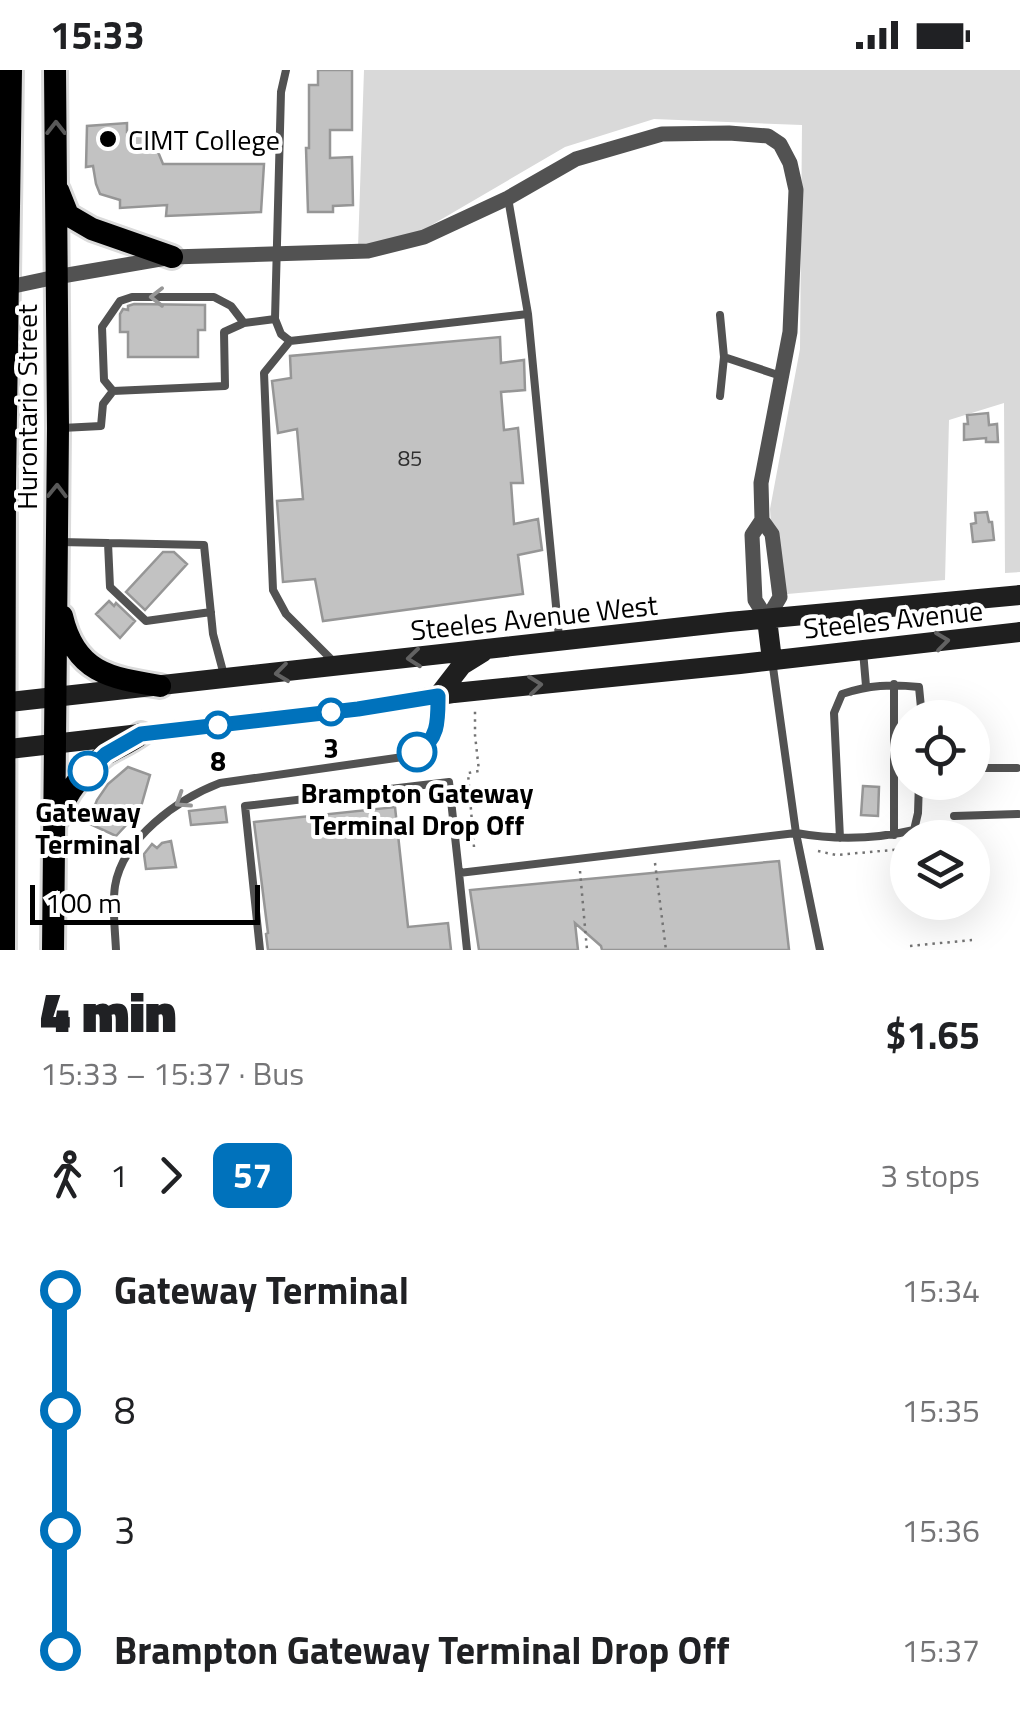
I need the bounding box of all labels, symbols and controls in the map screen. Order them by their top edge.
text: 15:33 [50,6,145,64]
place label: CIMT College [128,118,280,161]
one-way arrow [45,120,67,136]
marker: CIMT College [97,128,119,150]
one-way arrow [149,286,164,308]
street label: Hurontario Street [5,304,48,510]
house number: 85 [398,441,422,475]
one-way arrow [46,482,68,498]
street label: Steeles Avenue West [409,583,660,651]
street label: Steeles Avenue [801,588,985,650]
one-way arrow [934,631,950,652]
one-way arrow [405,646,421,668]
one-way arrow [273,662,289,683]
one-way arrow [527,675,543,696]
marker: 3 [318,699,344,725]
map controls [890,700,990,920]
button: locate [890,700,990,800]
marker: 8 [205,712,231,738]
place label: 3 [323,726,339,769]
marker: Brampton Gateway Terminal Drop Off [398,733,436,771]
place label: 8 [210,739,226,782]
marker: Gateway Terminal [69,752,107,790]
place label: Brampton Gateway Terminal Drop Off [301,771,533,846]
one-way arrow [174,789,192,808]
place label: Gateway Terminal [35,790,141,865]
button: layers [890,820,990,920]
scale bar [30,880,260,924]
text: 100 m [45,881,122,924]
text: 4 min [40,970,177,1053]
text: $1.65 [885,1006,980,1064]
text: 15:33 – 15:37 · Bus [40,1049,304,1097]
icon: walk [40,1148,95,1203]
icon: forward [143,1148,198,1203]
text: 57 [233,1148,272,1202]
text: 1 [110,1151,128,1199]
text: 3 stops [880,1151,980,1199]
text: Gateway Terminal [114,1261,409,1319]
text: 15:34 [901,1266,980,1314]
text: 8 [114,1381,135,1439]
text: 15:35 [901,1386,980,1434]
text: 3 [114,1501,135,1559]
text: 15:36 [901,1506,980,1554]
text: Brampton Gateway Terminal Drop Off [114,1621,730,1679]
text: 15:37 [901,1626,980,1674]

